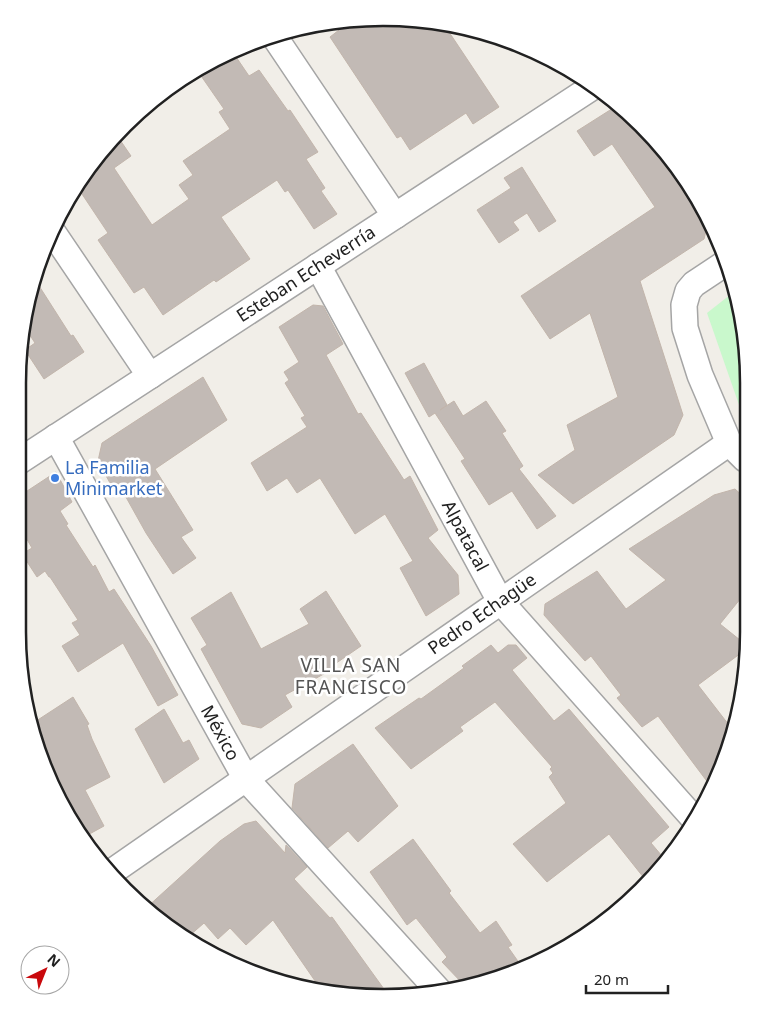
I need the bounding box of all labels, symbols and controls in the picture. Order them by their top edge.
street label: Esteban Echeverría [232,219,379,327]
place label: La Familia Minimarket [65,455,163,500]
marker: La Familia Minimarket [49,472,61,484]
street label: Alpatacal [437,496,495,575]
street label: Pedro Echagüe [423,567,540,659]
district label: VILLA SAN FRANCISCO [295,652,407,700]
street label: México [196,701,246,764]
north arrow [20,945,70,995]
text: N [44,949,65,971]
scale bar [586,962,668,994]
text: 20 m [594,969,629,989]

